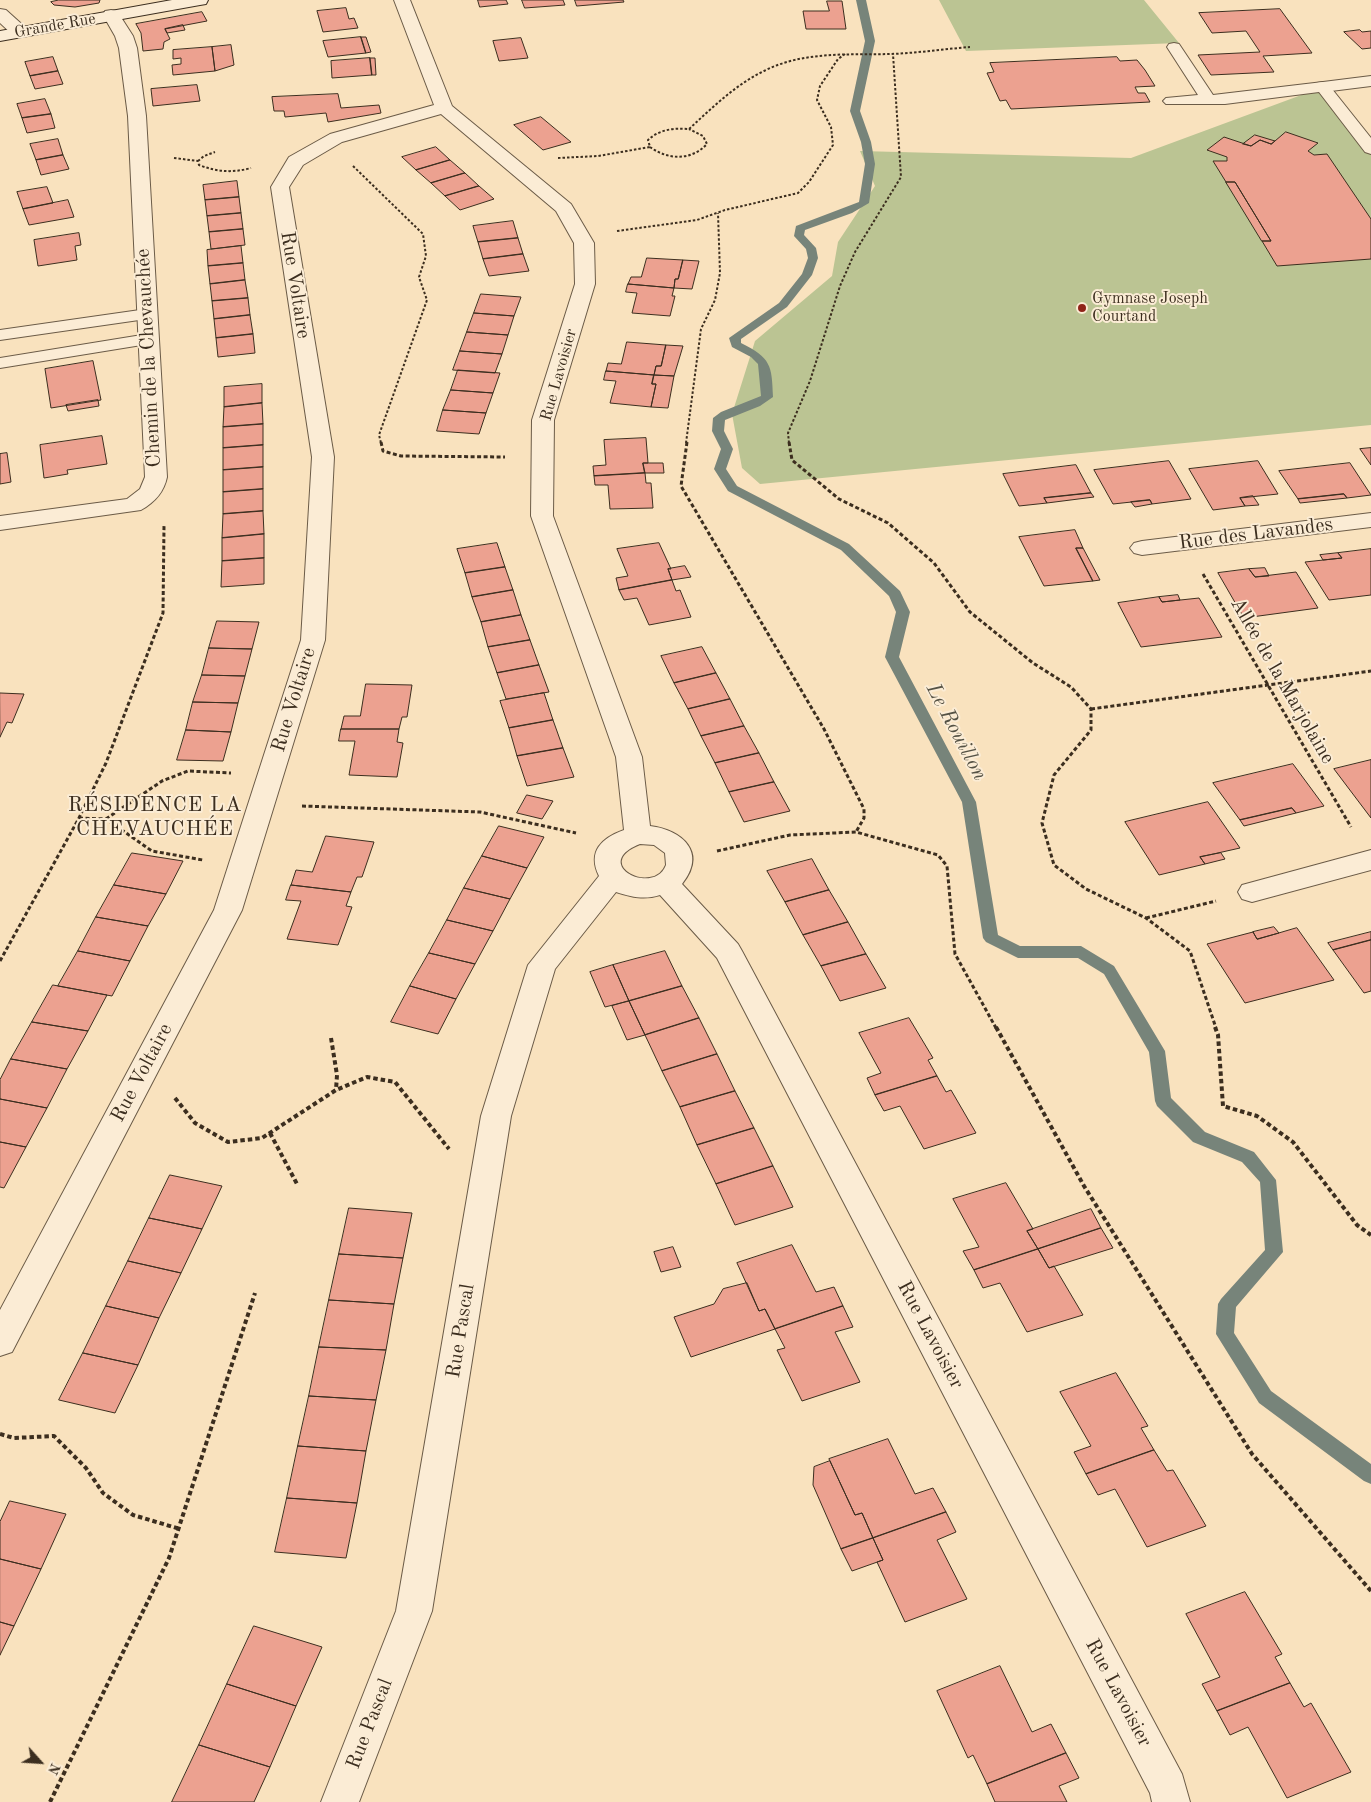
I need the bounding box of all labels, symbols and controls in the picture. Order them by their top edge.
street label: Grande Rue [13,9,97,43]
street label: Rue Voltaire [275,230,315,340]
street label: Chemin de la Chevauchée [131,248,167,468]
place label: Gymnase Joseph Courtand [1092,289,1208,327]
marker: Gymnase Joseph Courtand [1076,302,1088,314]
street label: Rue Lavoisier [537,327,581,423]
street label: Rue des Lavandes [1177,513,1335,555]
street label: Allée de la Marjolaine [1225,594,1339,768]
street label: Rue Voltaire [267,645,321,755]
water label: Le Rouillon [920,679,992,785]
district label: RÉSIDENCE LA CHEVAUCHÉE [66,792,244,842]
street label: Rue Voltaire [106,1020,178,1126]
street label: Rue Lavoisier [891,1277,969,1393]
street label: Rue Pascal [442,1282,480,1380]
street label: Rue Lavoisier [1079,1635,1157,1751]
street label: Rue Pascal [342,1675,398,1773]
north arrow [15,1737,65,1787]
text: N [45,1761,62,1776]

